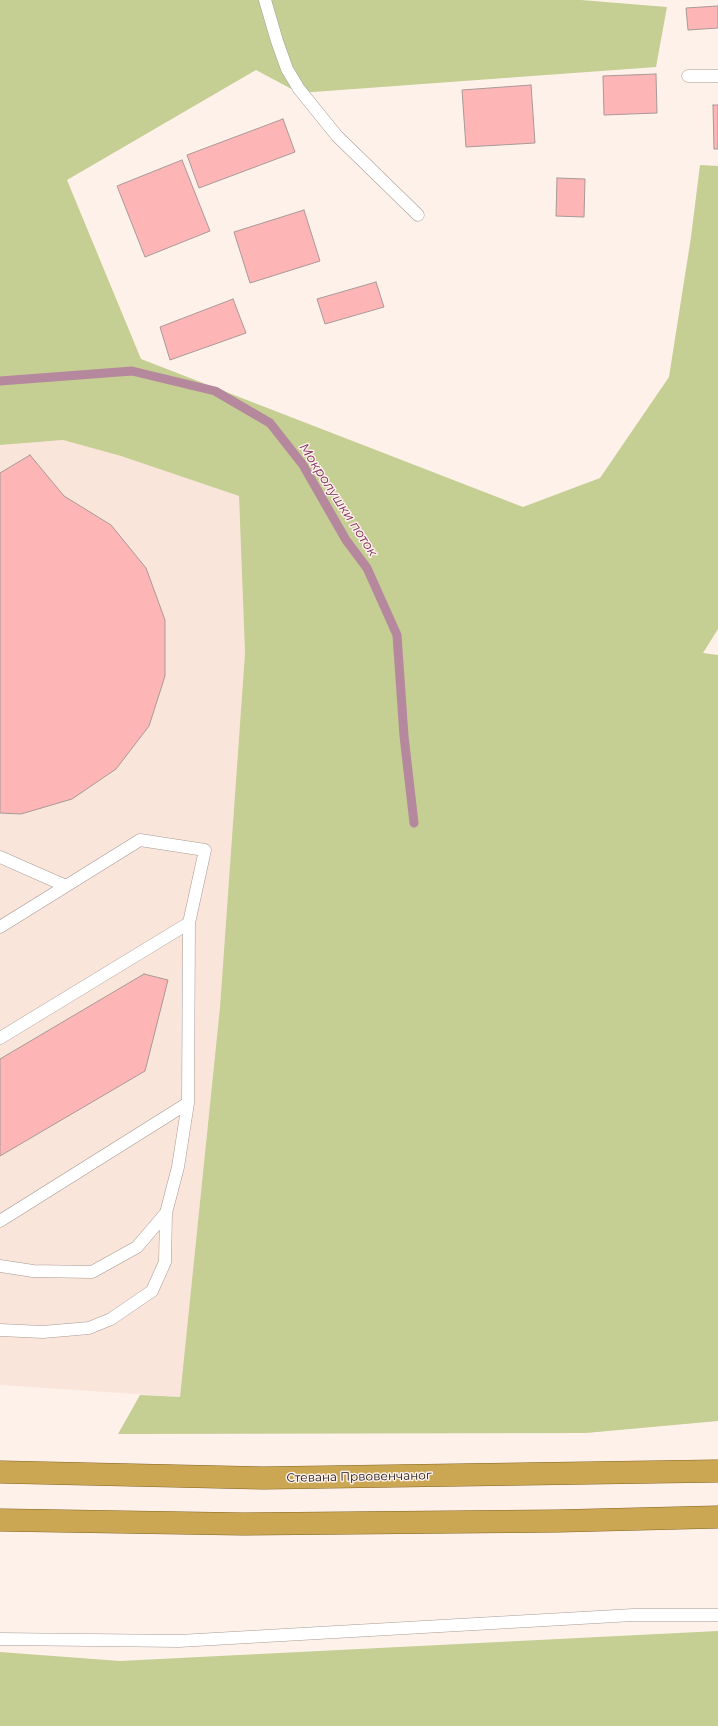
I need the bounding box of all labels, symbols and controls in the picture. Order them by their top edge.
water label: Мокролушки поток [296,441,380,559]
street label: Стевана Првовенчаног [286,1469,432,1485]

